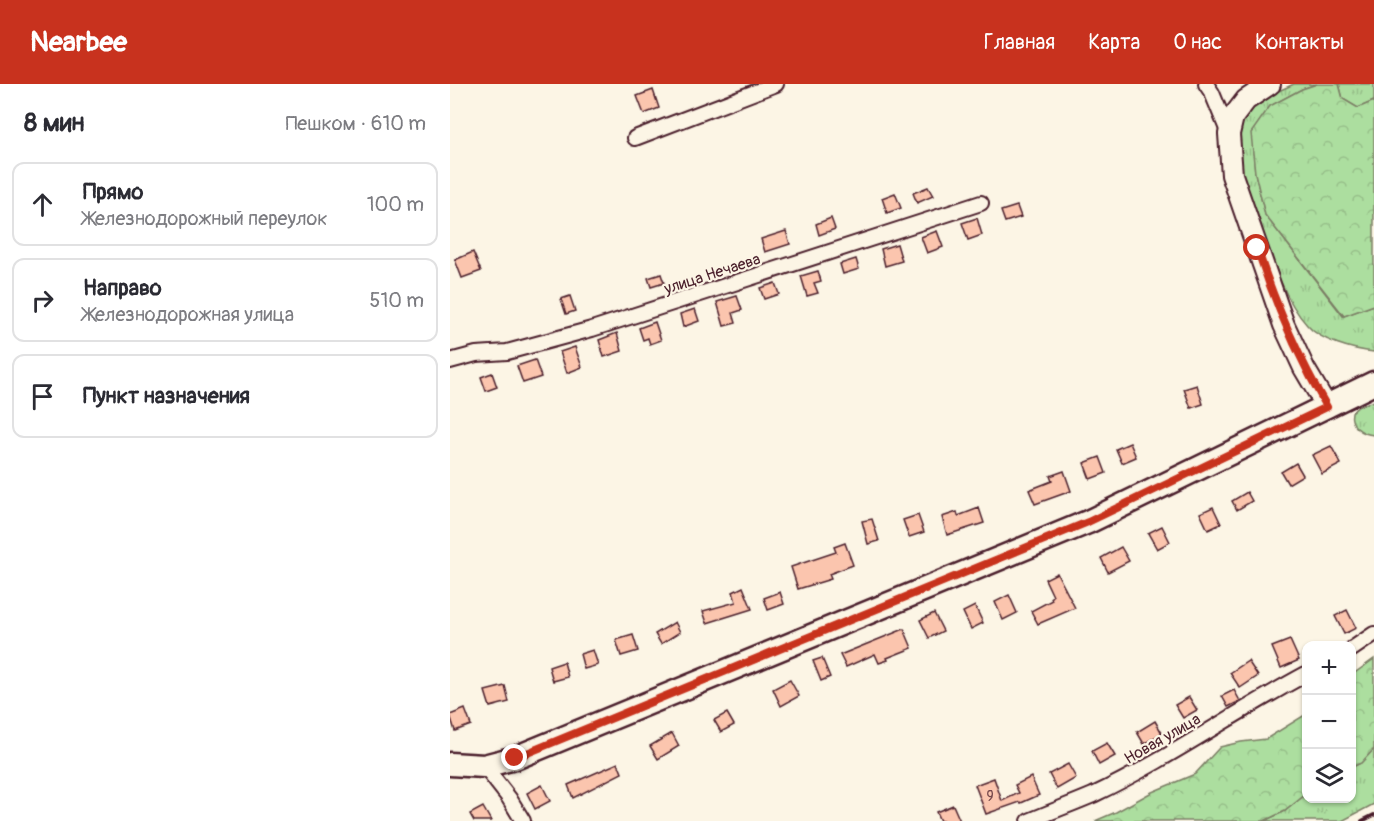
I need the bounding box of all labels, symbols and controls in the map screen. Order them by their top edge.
text: Nearbee [30,25,127,60]
text: Главная [984,29,1055,56]
text: Карта [1088,29,1140,56]
text: О нас [1173,29,1222,56]
text: Контакты [1255,29,1344,56]
text: 8 мин [24,107,84,139]
text: Пешком · 610 m [285,111,426,136]
text: Прямо [83,178,143,206]
icon: ahead [26,188,59,221]
text: 100 m [367,192,424,217]
text: Железнодорожный переулок [83,206,328,231]
route start [1243,234,1269,260]
street label: улица Нечаева [661,249,763,299]
text: Направо [83,274,162,302]
icon: right [26,284,59,317]
text: 510 m [370,288,424,313]
text: Железнодорожная улица [83,302,294,327]
icon: arrive [26,380,59,413]
text: Пункт назначения [83,382,250,410]
map controls [1302,641,1356,803]
button: + [1302,641,1356,695]
button: − [1302,695,1356,749]
street label: Новая улица [1121,709,1204,769]
route end [501,744,527,770]
button: layers [1302,749,1356,803]
house number: 9 [986,788,994,805]

